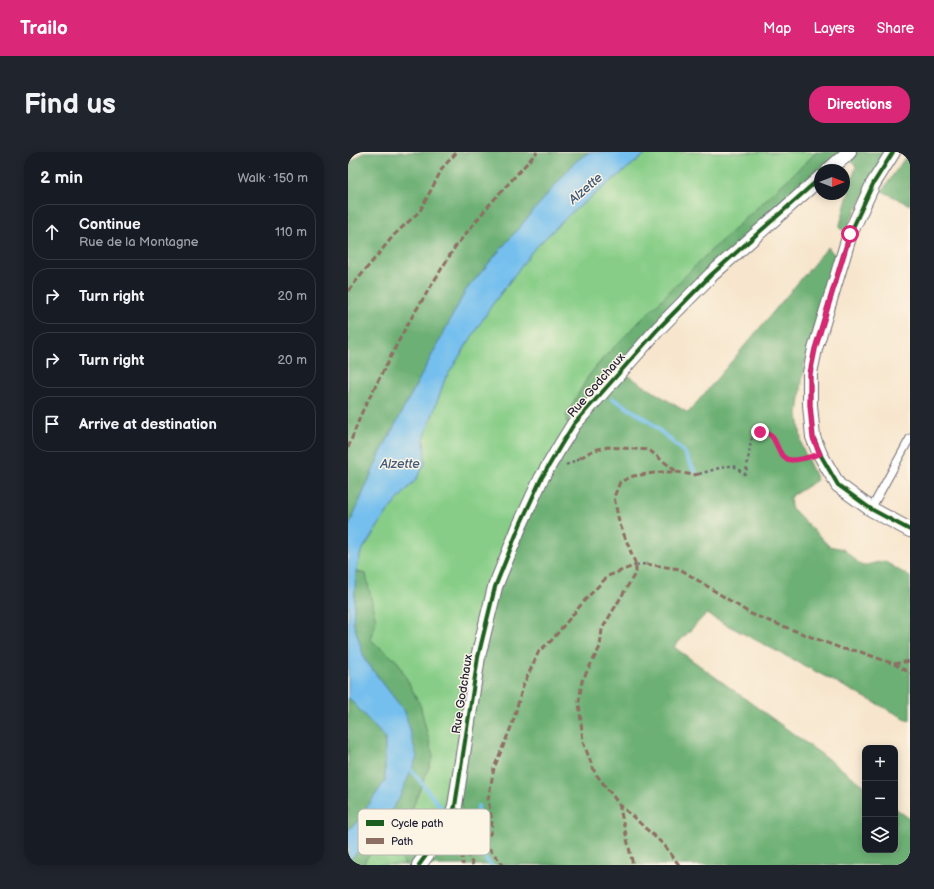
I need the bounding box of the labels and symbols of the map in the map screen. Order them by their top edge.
north arrow [814,164,850,200]
water label: Alzette [565,169,606,208]
route start [841,225,859,243]
street label: Rue Godchaux [564,350,629,421]
route end [751,423,769,441]
water label: Alzette [379,456,420,472]
street label: Rue Godchaux [449,653,476,735]
legend [358,809,490,855]
text: Cycle path [391,817,443,830]
text: Path [391,835,413,848]

